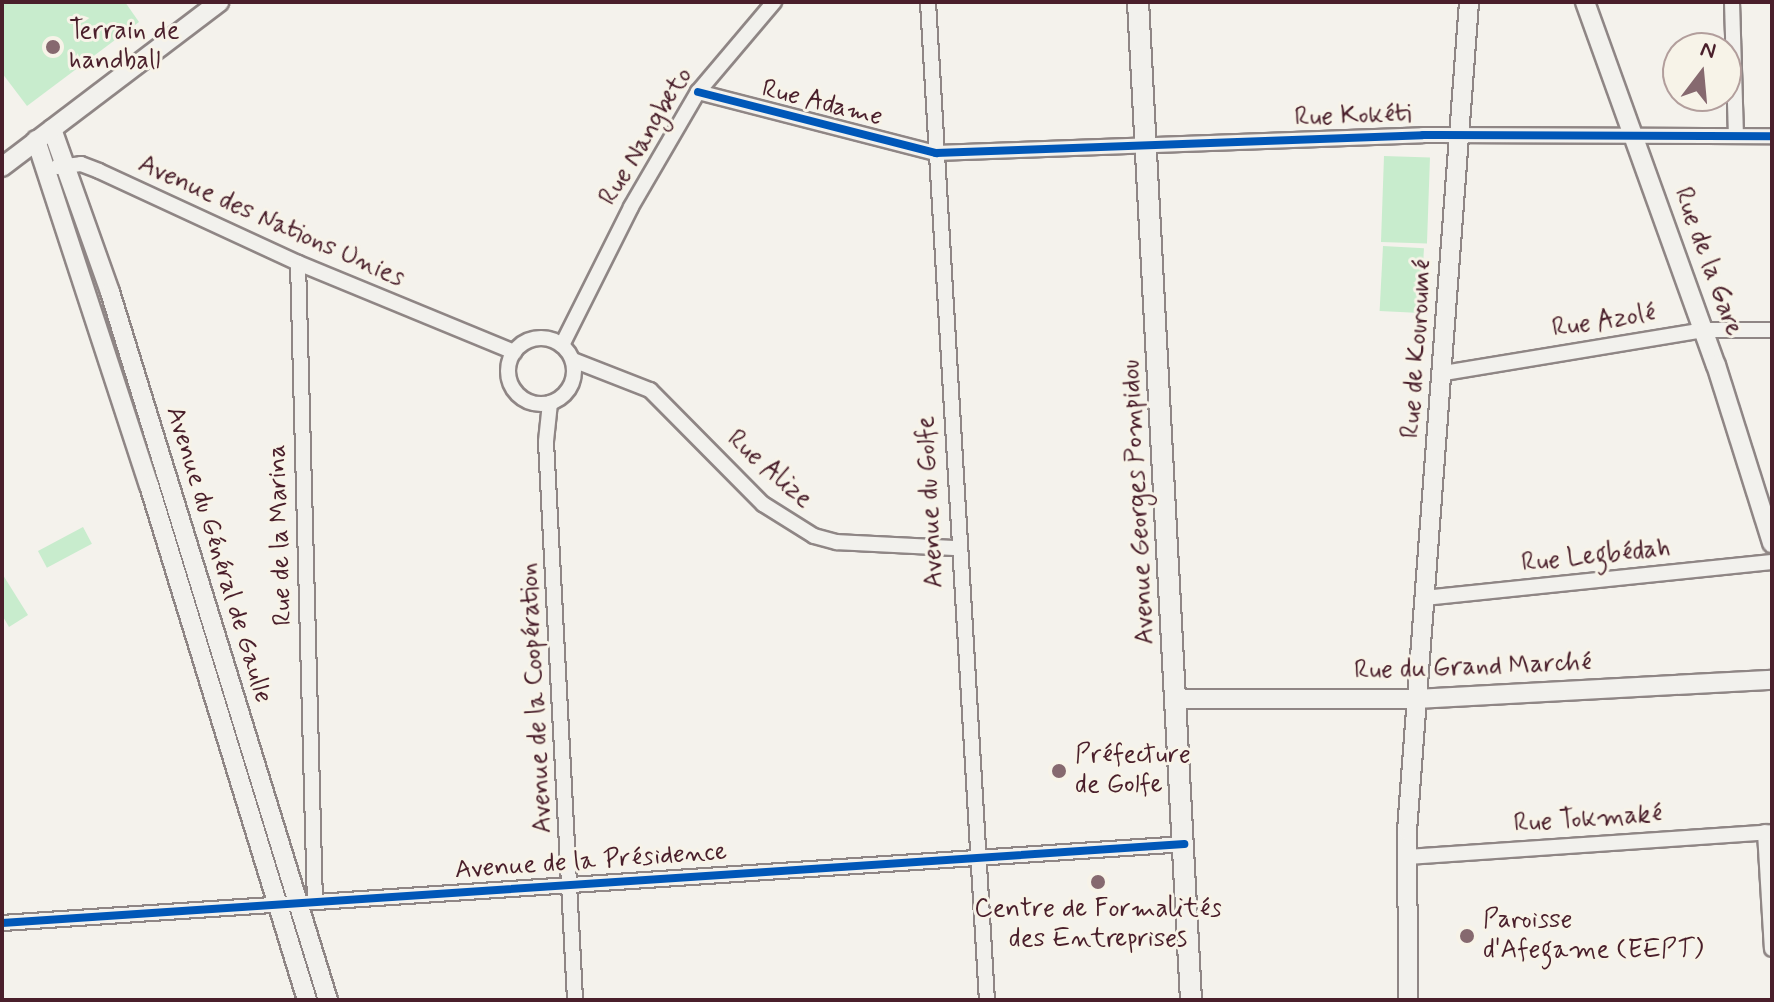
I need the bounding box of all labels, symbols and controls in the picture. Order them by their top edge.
place label: Terrain de handball [69,16,178,78]
north arrow [1662,32,1742,112]
text: N [1697,35,1719,66]
marker: Terrain de handball [44,38,62,56]
street label: Rue Nangbeto [594,63,700,211]
street label: Rue Adame [758,74,886,134]
street label: Rue Kokéti [1293,99,1413,135]
street label: Avenue des Nations Unies [136,151,406,293]
street label: Rue de la Gare [1666,183,1748,341]
street label: Rue de Kouroumé [1396,258,1440,440]
street label: Rue Azolé [1550,298,1658,346]
street label: Avenue Georges Pompidou [1116,361,1162,643]
street label: Avenue du Général de Gaulle [159,405,277,705]
street label: Avenue du Golfe [911,414,951,590]
street label: Rue Alize [720,424,818,516]
street label: Rue de la Marina [262,438,300,632]
street label: Rue Legbédah [1520,534,1672,580]
street label: Avenue de la Coopération [514,560,560,836]
street label: Rue du Grand Marché [1352,648,1594,688]
place label: Préfecture de Golfe [1075,740,1191,802]
marker: Préfecture de Golfe [1050,762,1068,780]
street label: Rue Tokmaké [1512,799,1664,841]
street label: Avenue de la Présidence [455,837,727,887]
marker: Centre de Formalités des Entreprises [1089,873,1107,891]
place label: Centre de Formalités des Entreprises [973,894,1223,956]
place label: Paroisse d'Afegame (EEPT) [1483,905,1704,966]
marker: Paroisse d'Afegame (EEPT) [1458,927,1476,945]

